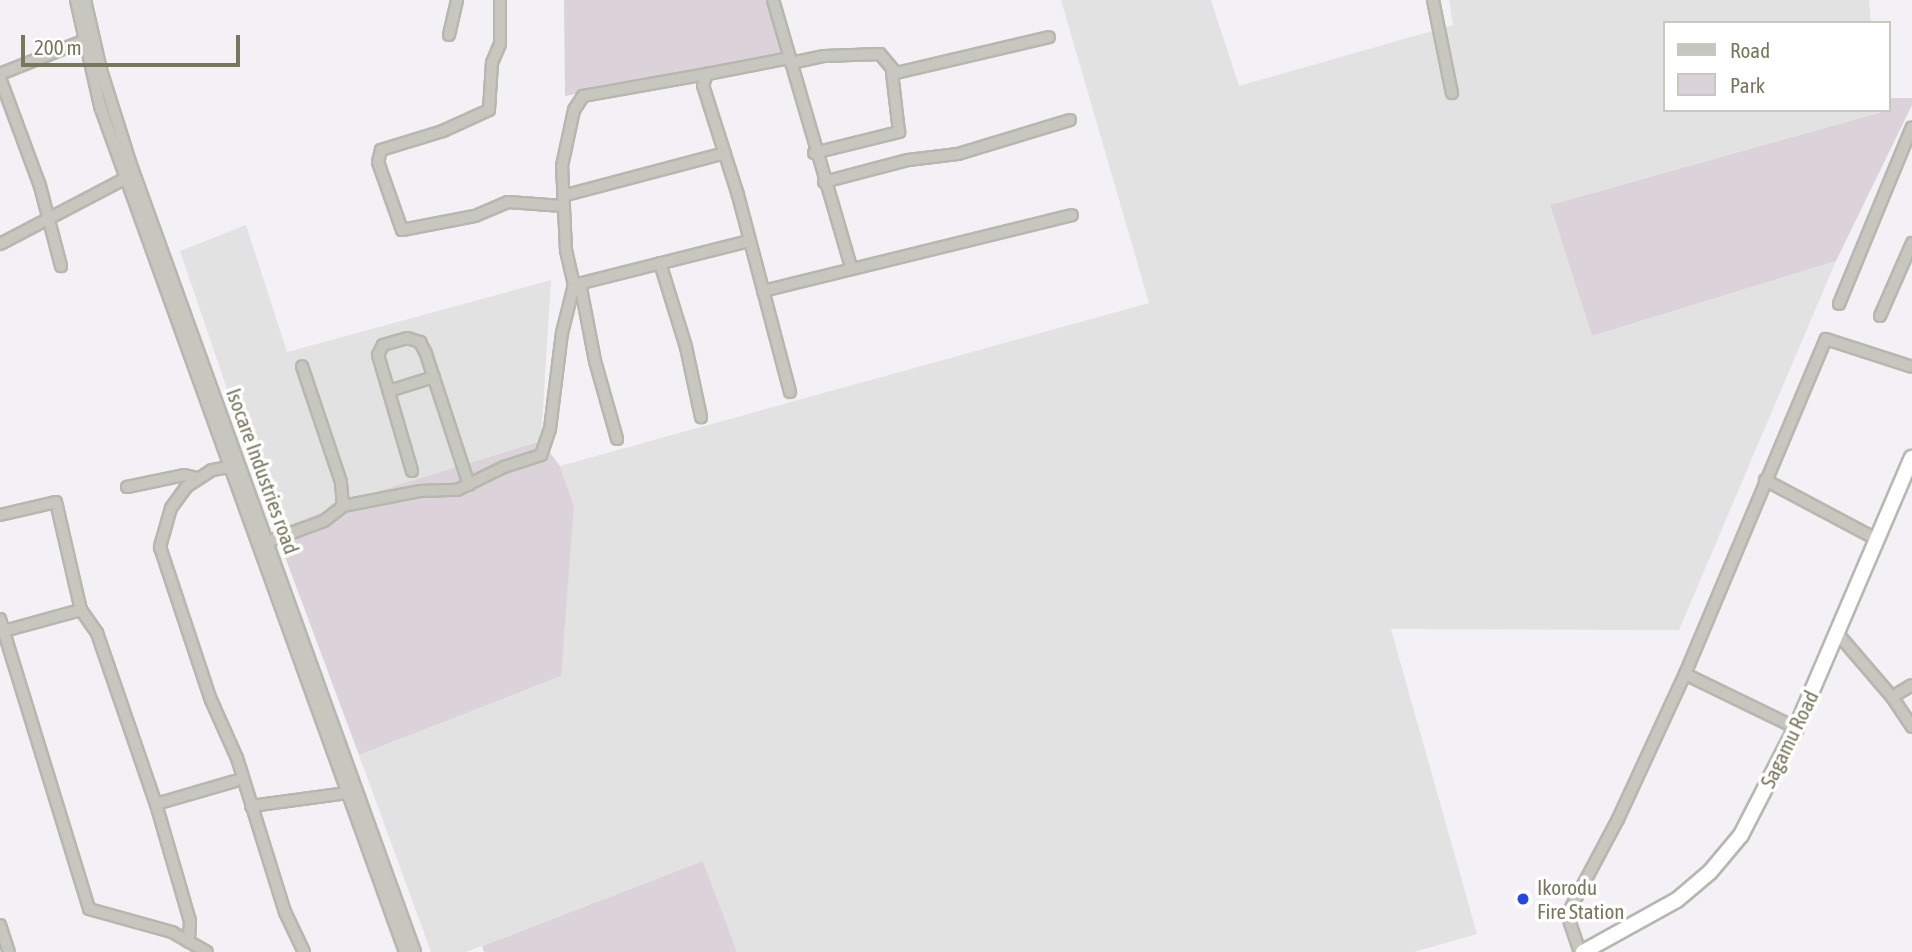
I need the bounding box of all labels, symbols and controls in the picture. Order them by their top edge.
scale bar [24,21,243,65]
legend [1664,21,1891,112]
text: 200 m [34,35,82,59]
text: Road [1730,38,1770,62]
text: Park [1730,73,1765,97]
street label: Isocare Industries road [221,385,305,557]
street label: Sagamu Road [1755,686,1823,792]
place label: Ikorodu Fire Station [1537,874,1624,924]
marker: Ikorodu Fire Station [1515,891,1531,907]

